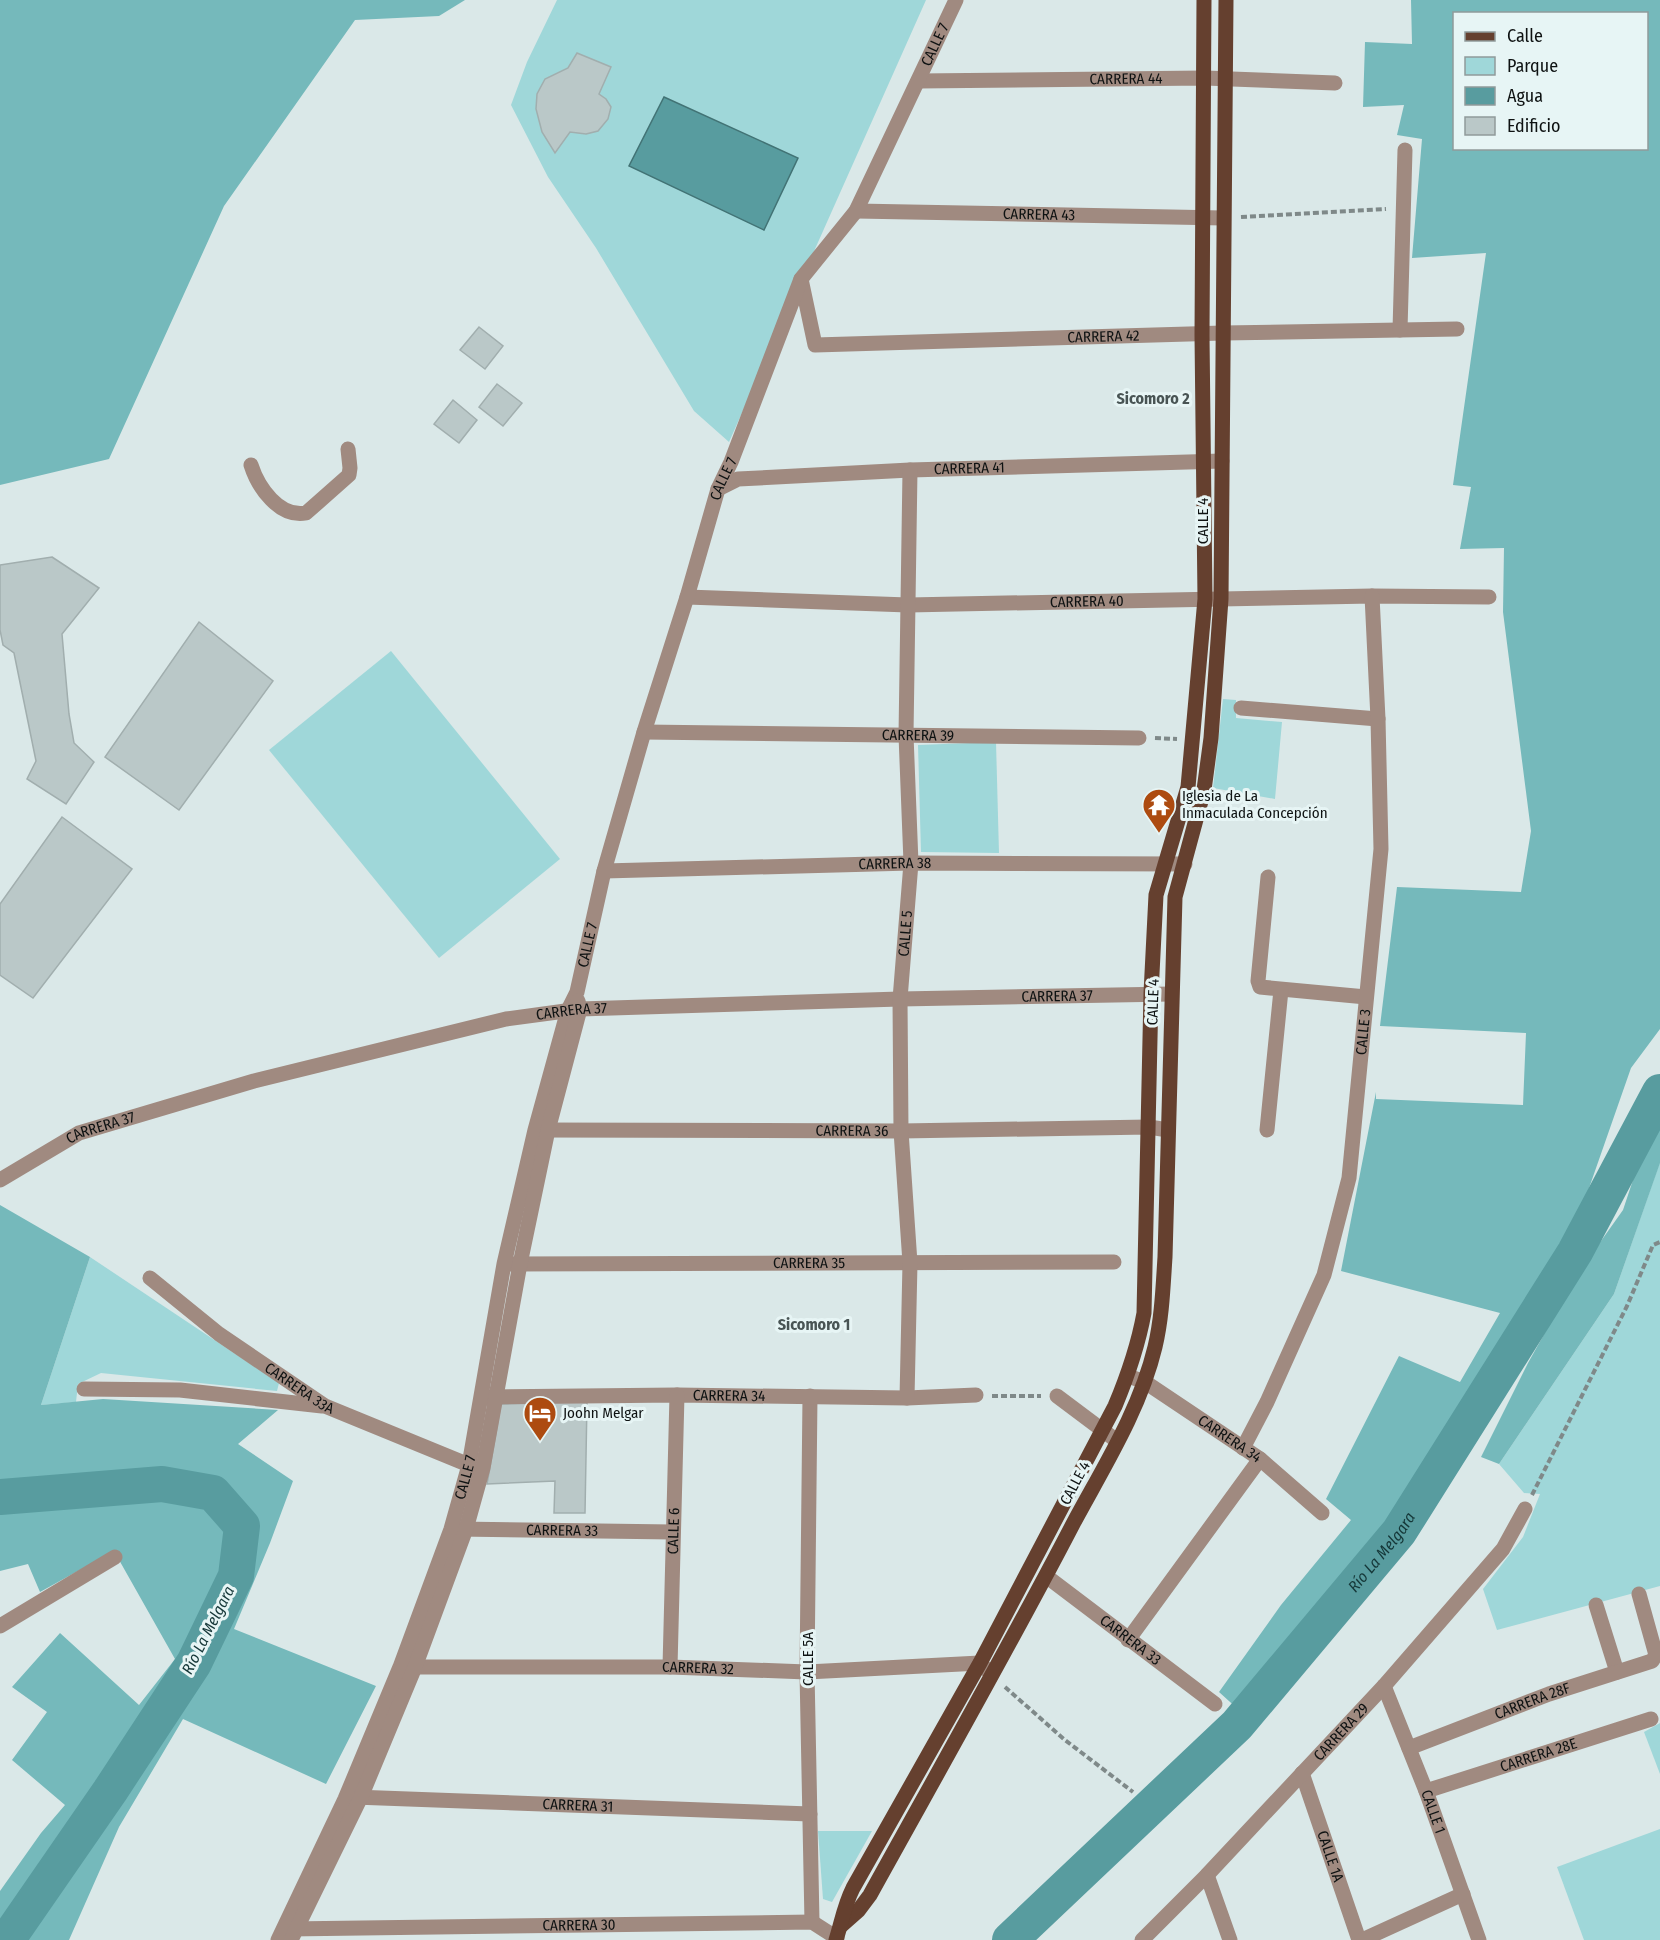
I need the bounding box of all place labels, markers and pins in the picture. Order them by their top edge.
temple icon: Iglesia de La Inmaculada Concepción [1141,787,1177,834]
place label: Iglesia de La Inmaculada Concepción [1182,787,1328,822]
hotel icon: Joohn Melgar [522,1395,558,1442]
place label: Joohn Melgar [563,1404,644,1422]

